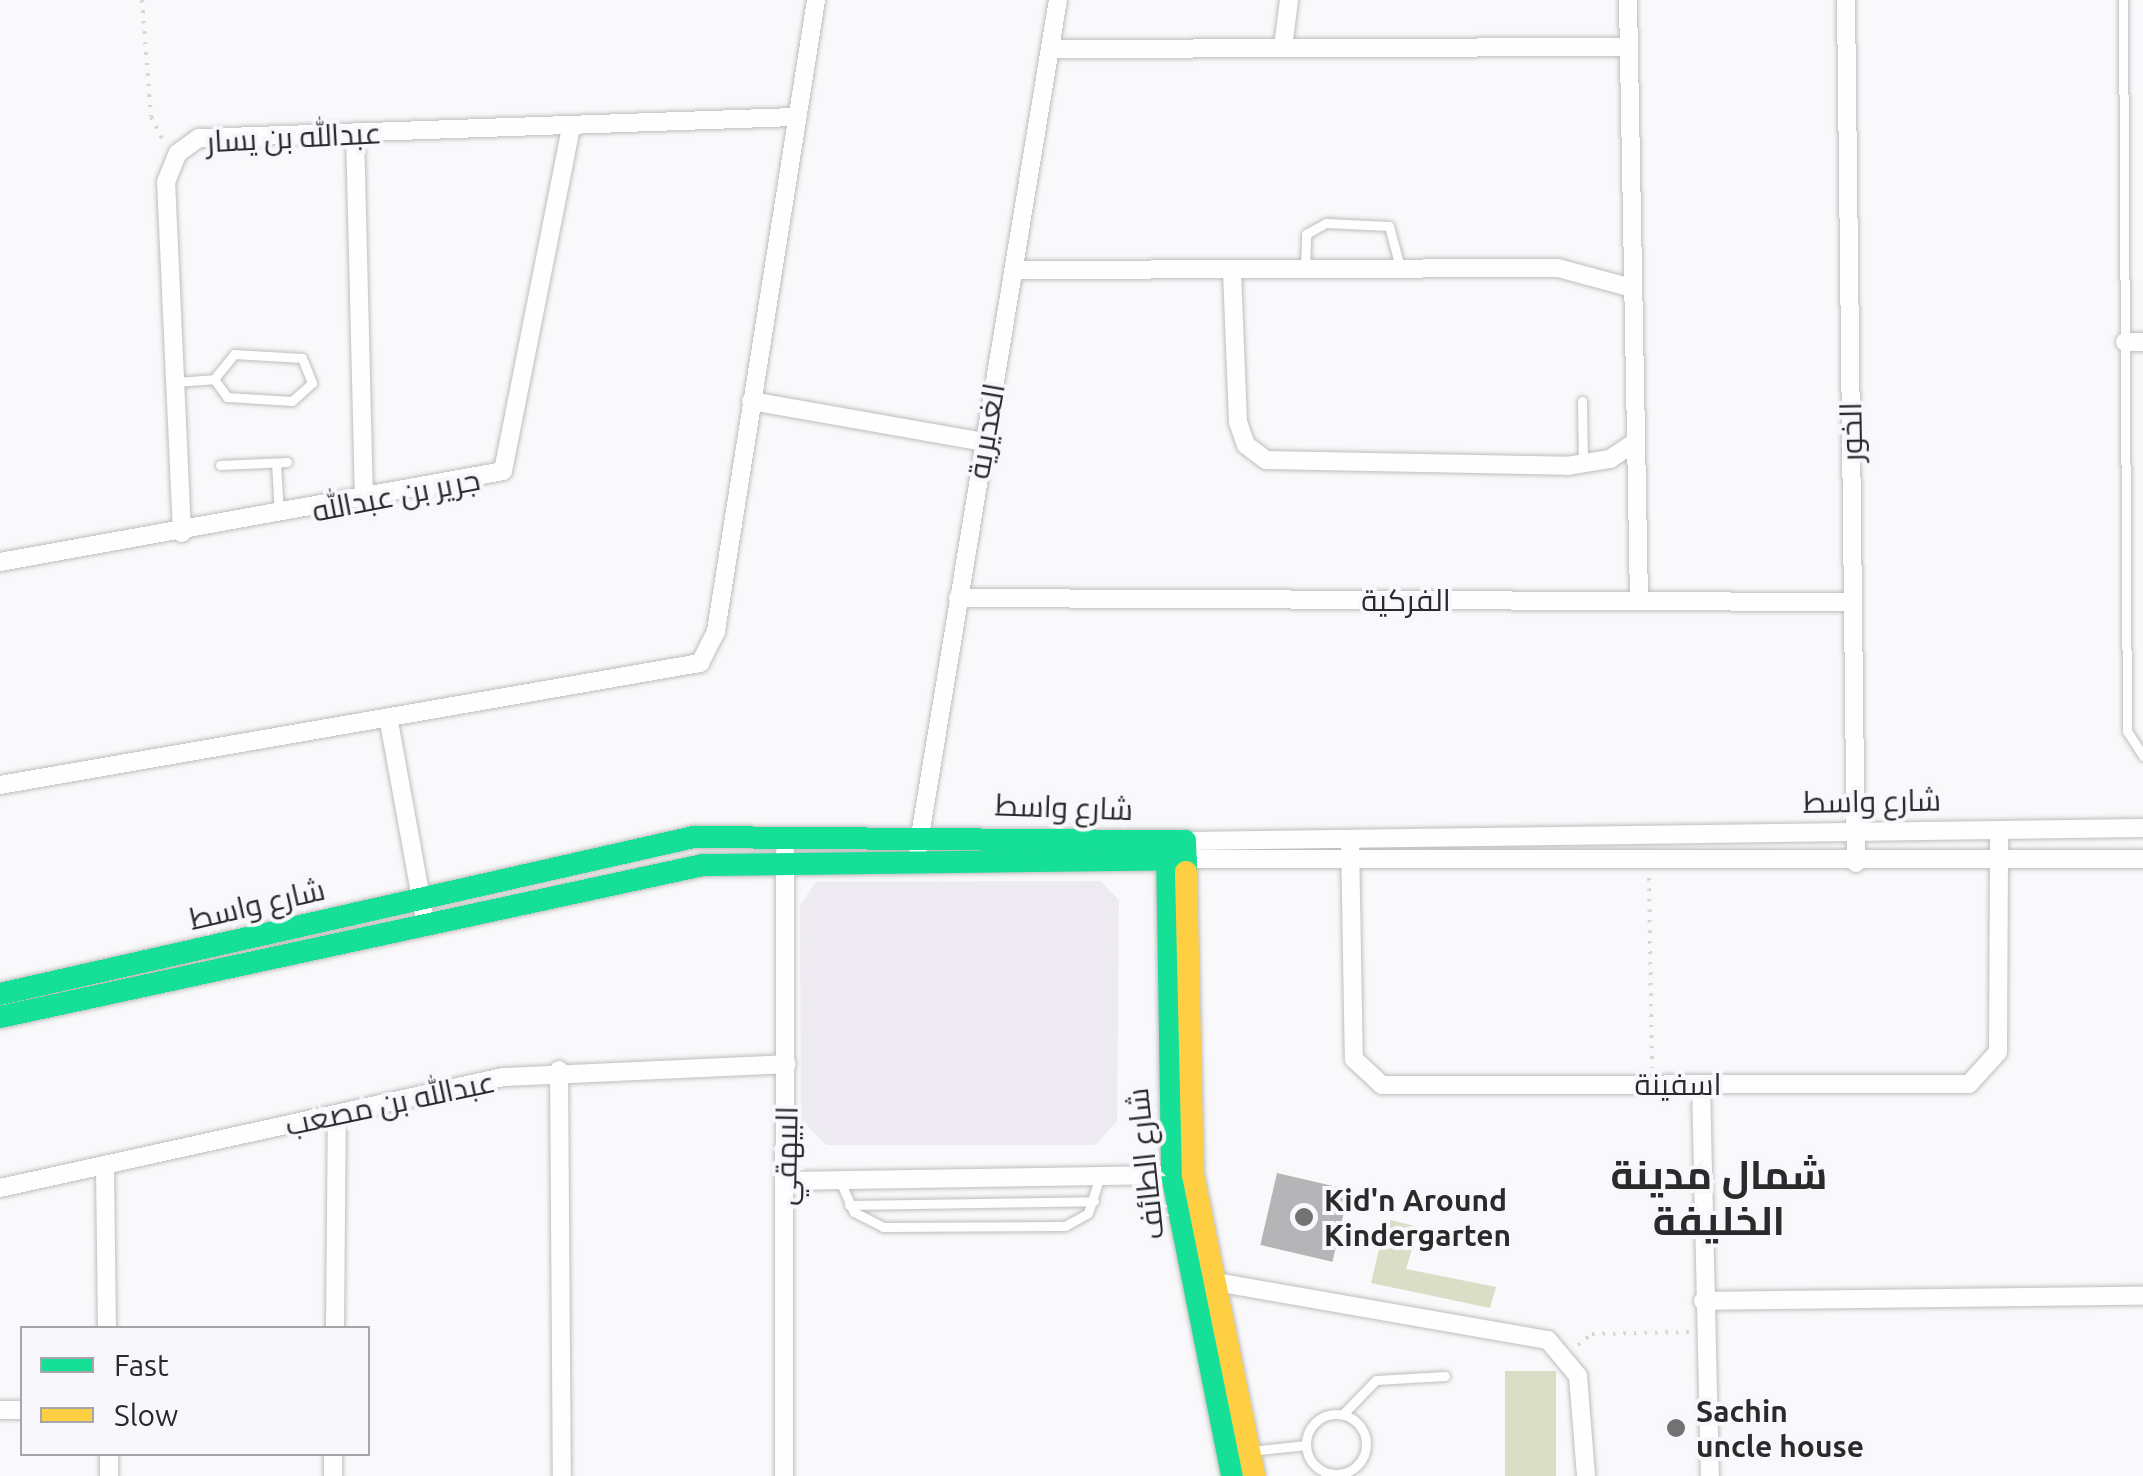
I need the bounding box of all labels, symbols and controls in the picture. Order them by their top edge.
street label: عبدالله بن يسار [205,114,383,160]
street label: الغديرية [960,381,1012,481]
street label: الخور [1832,402,1870,462]
street label: جرير بن عبدالله [309,461,483,529]
street label: الفركية [1361,582,1451,618]
street label: شارع واسط [1803,782,1941,820]
street label: شارع واسط [994,787,1134,827]
street label: شارع واسط [186,871,328,937]
street label: عبدالله بن مصعب [282,1063,498,1143]
street label: اسفينة [1634,1066,1722,1102]
street label: شارع الطائف [1119,1086,1171,1242]
street label: البيهقي [767,1106,805,1206]
district label: شمال مدينة الخليفة [1611,1151,1827,1245]
place label: Kid'n Around Kindergarten [1324,1182,1511,1252]
marker: Kid'n Around Kindergarten [1293,1206,1315,1228]
legend [20,1326,370,1456]
text: Fast [114,1348,169,1382]
place label: Sachin uncle house [1696,1393,1864,1464]
text: Slow [114,1398,178,1432]
marker: Sachin uncle house [1665,1417,1687,1439]

